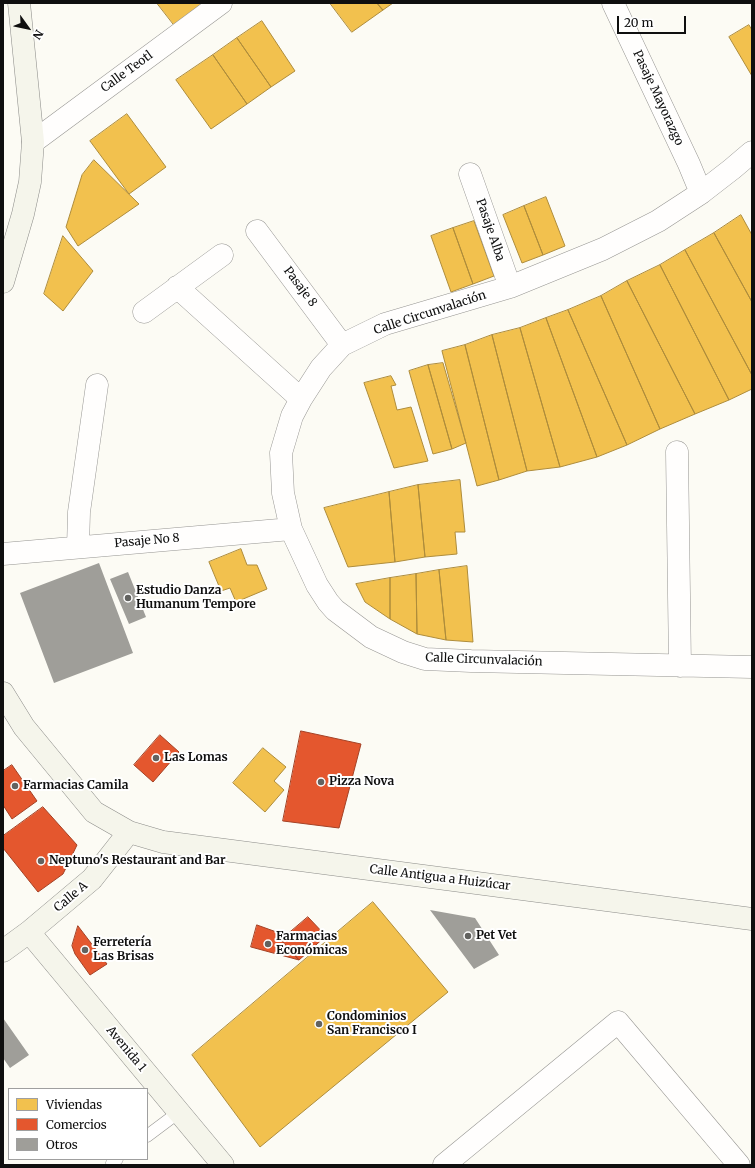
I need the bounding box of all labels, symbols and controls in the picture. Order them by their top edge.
north arrow [8,8,48,48]
scale bar [619,8,688,34]
text: 20 m [624,15,653,30]
text: N [30,27,46,42]
street label: Calle Teotl [98,48,156,96]
street label: Pasaje Mayorazgo [630,48,686,148]
street label: Pasaje Alba [473,197,507,263]
street label: Pasaje 8 [280,264,320,310]
street label: Calle Circunvalación [372,288,488,338]
street label: Pasaje No 8 [114,531,180,551]
place label: Estudio Danza Humanum Tempore [136,584,256,612]
marker: Estudio Danza Humanum Tempore [123,593,133,603]
street label: Calle Circunvalación [425,651,543,669]
place label: Las Lomas [164,751,228,765]
marker: Las Lomas [151,753,161,763]
place label: Pizza Nova [329,775,394,789]
marker: Pizza Nova [316,777,326,787]
place label: Farmacias Camila [23,779,128,793]
marker: Farmacias Camila [10,781,20,791]
place label: Neptuno's Restaurant and Bar [49,854,226,868]
marker: Neptuno's Restaurant and Bar [36,856,46,866]
street label: Calle Antigua a Huizúcar [369,862,511,894]
street label: Calle A [51,879,91,915]
place label: Pet Vet [476,929,517,943]
place label: Farmacias Económicas [276,930,348,958]
marker: Pet Vet [463,931,473,941]
place label: Ferretería Las Brisas [93,936,154,964]
marker: Farmacias Económicas [263,939,273,949]
marker: Ferretería Las Brisas [80,945,90,955]
place label: Condominios San Francisco I [327,1010,417,1038]
marker: Condominios San Francisco I [314,1019,324,1029]
street label: Avenida 1 [103,1023,149,1075]
legend [8,1088,148,1160]
text: Viviendas [46,1097,102,1112]
text: Comercios [46,1117,107,1132]
text: Otros [46,1137,78,1152]

